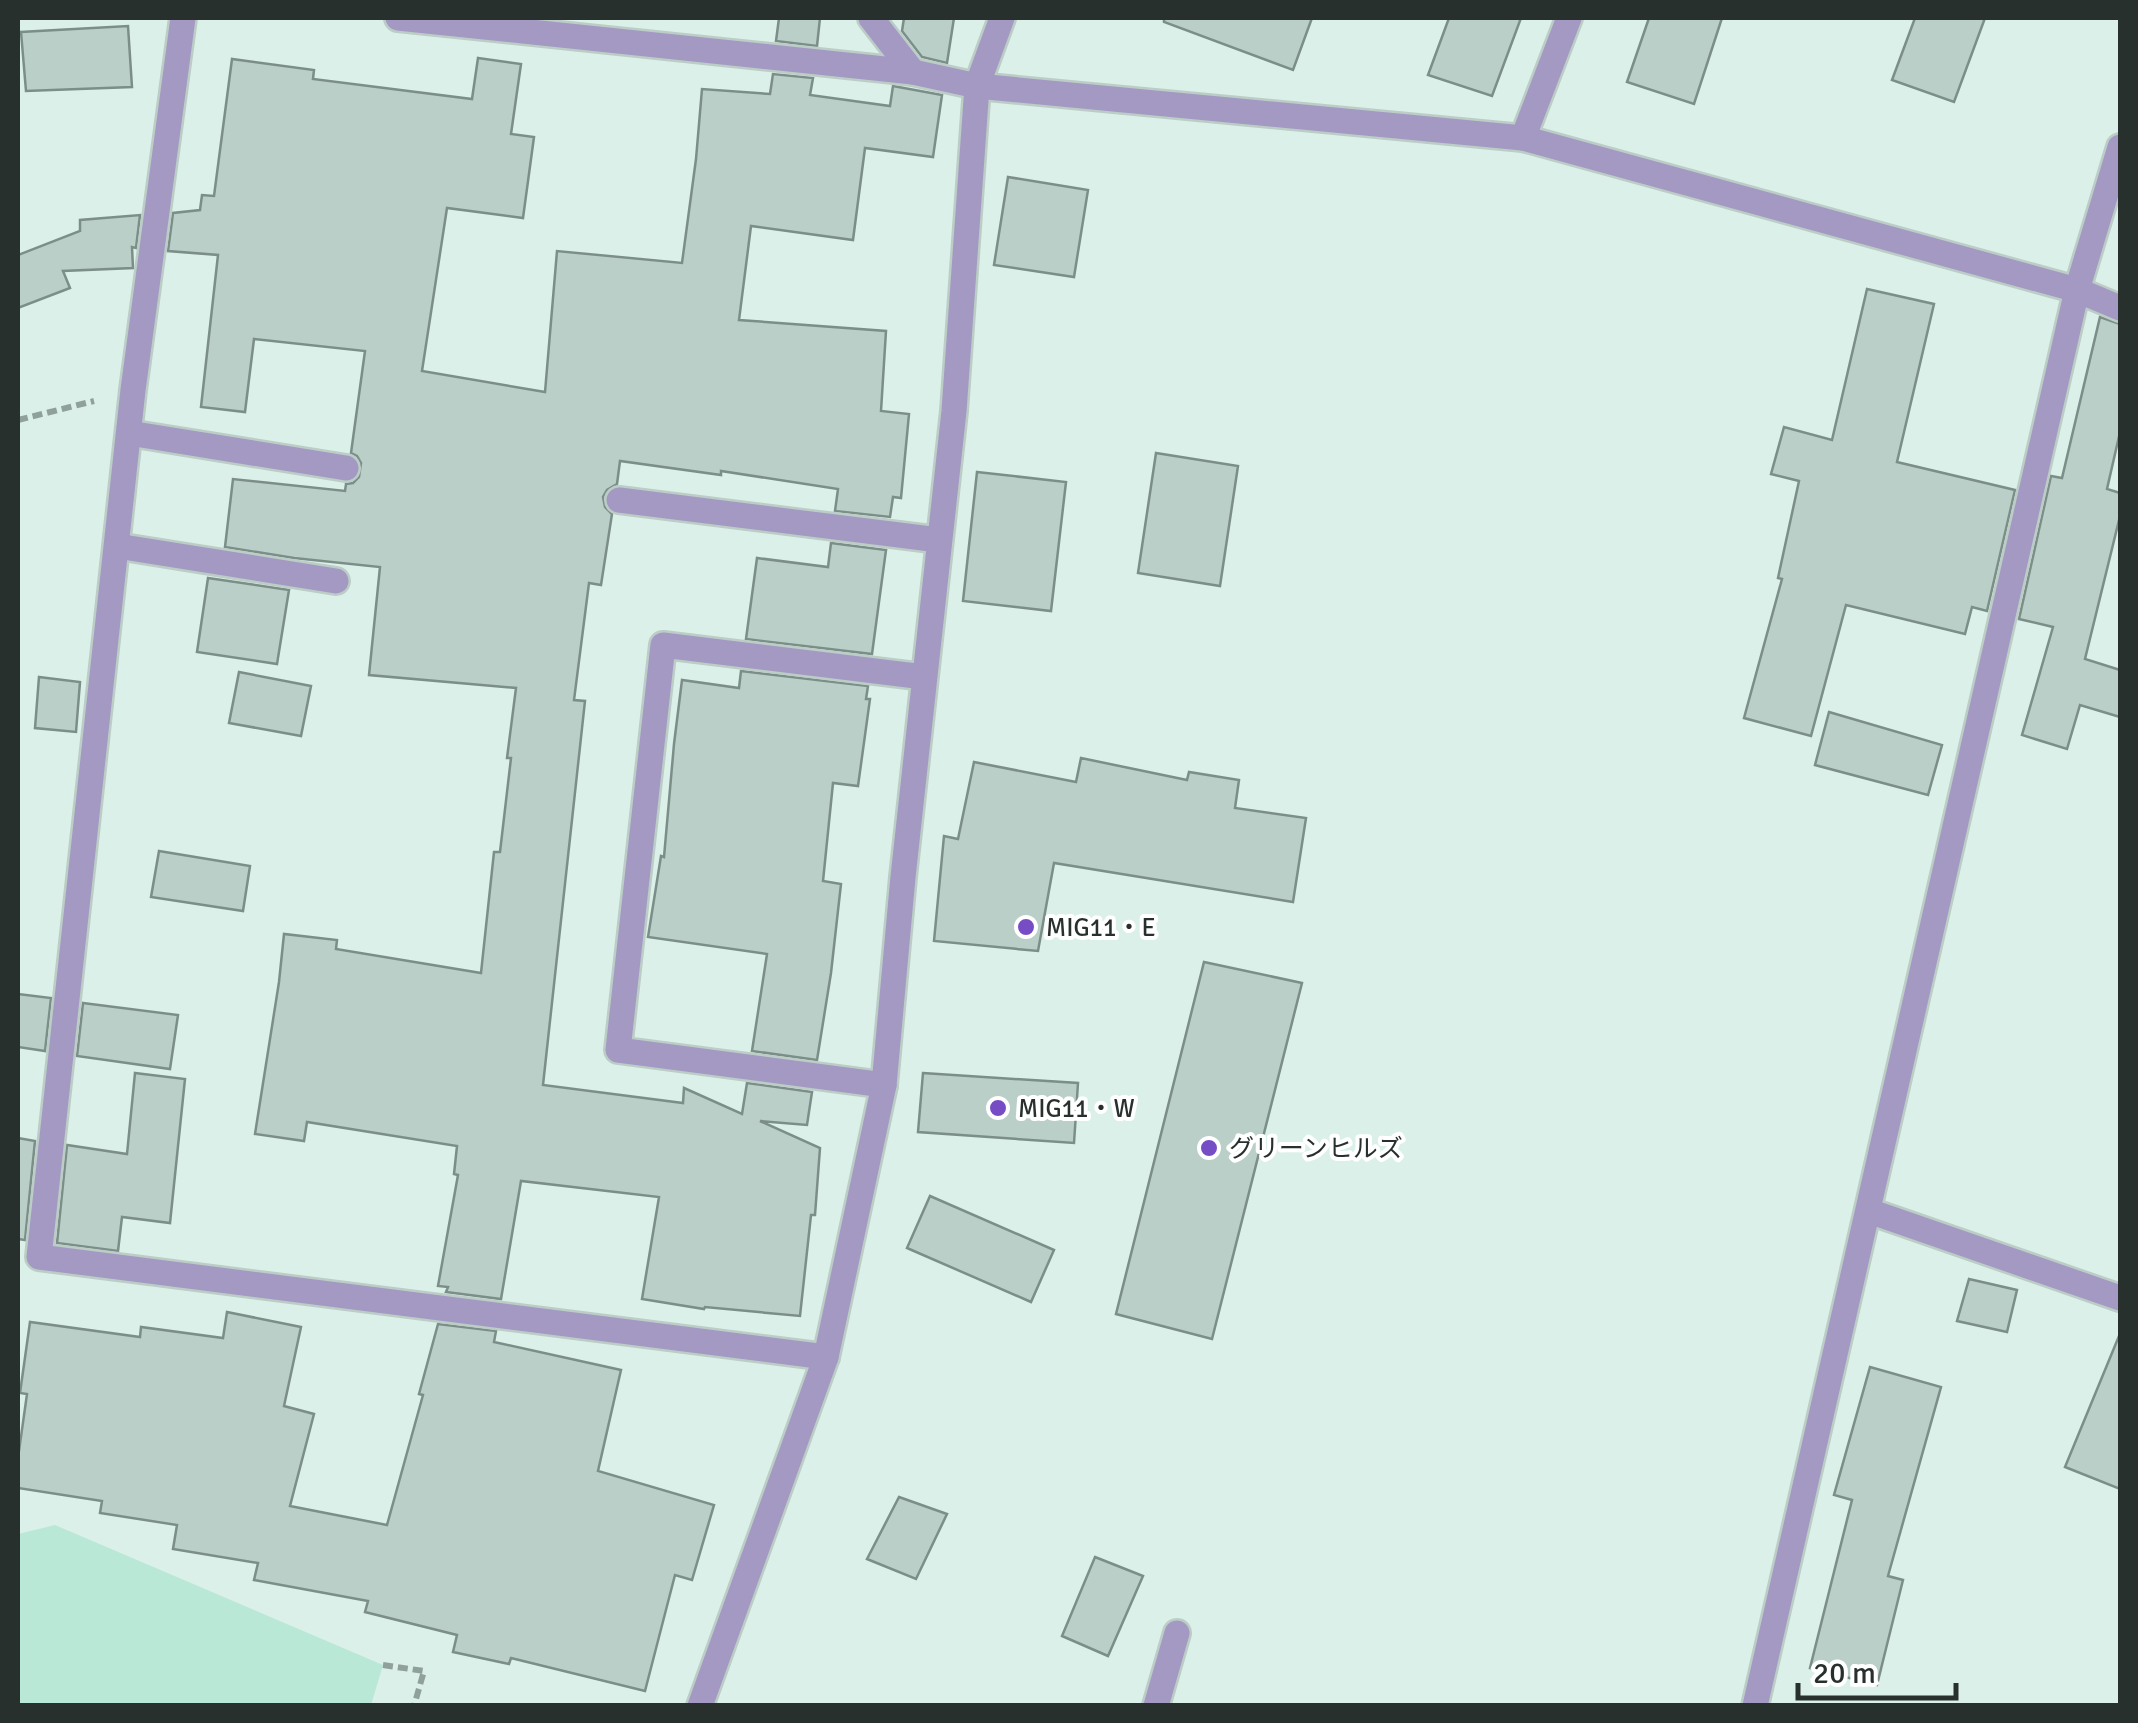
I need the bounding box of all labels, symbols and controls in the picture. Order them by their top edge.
place label: MIG11・E [1046,912,1156,943]
marker: MIG11・E [1015,916,1037,938]
place label: MIG11・W [1018,1093,1135,1124]
marker: MIG11・W [987,1097,1009,1119]
place label: グリーンヒルズ [1229,1133,1403,1164]
marker: グリーンヒルズ [1198,1137,1220,1159]
scale bar [1798,1638,1956,1700]
text: 20 m [1813,1655,1876,1692]

